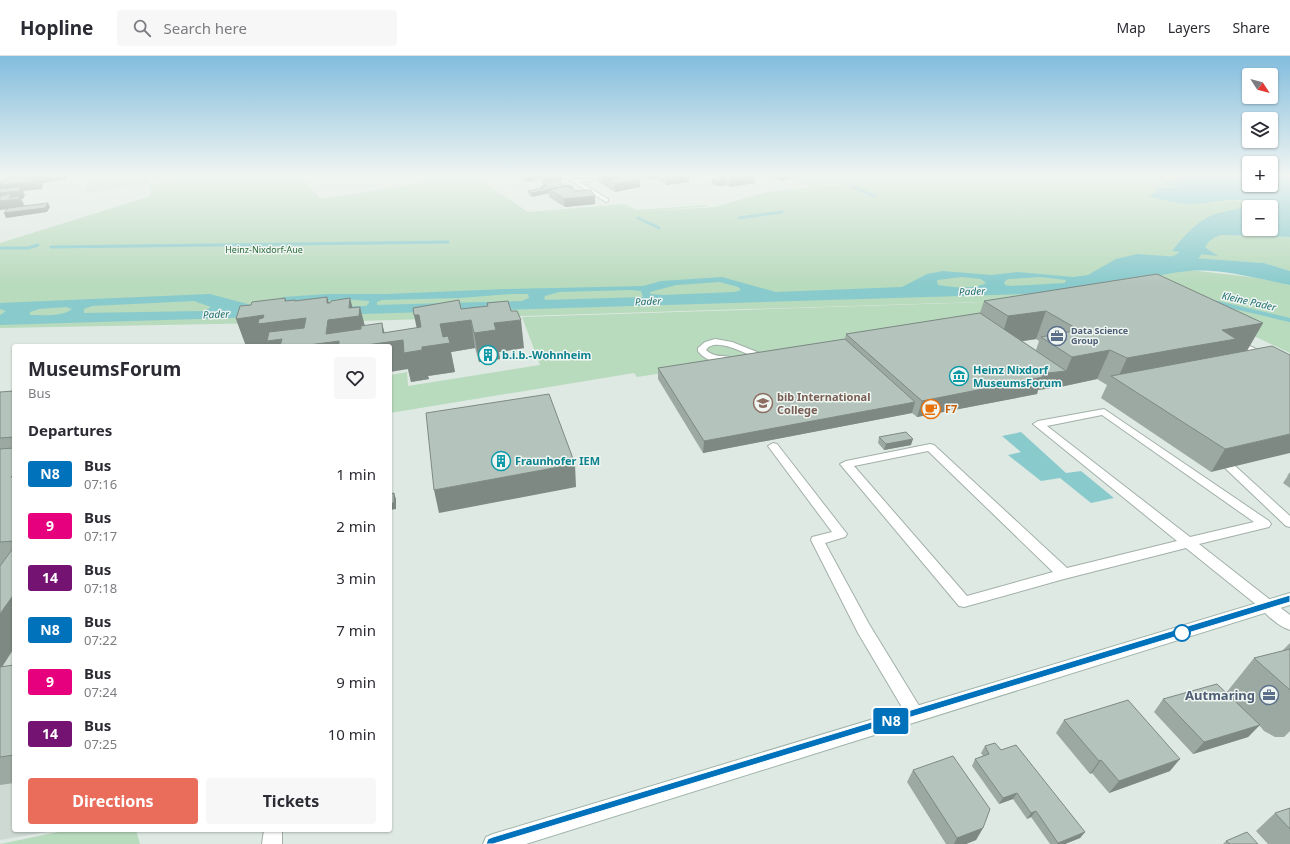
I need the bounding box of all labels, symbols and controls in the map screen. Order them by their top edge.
search box [117,10,397,46]
text: Hopline [20,15,93,41]
icon: search [131,17,153,39]
text: Search here [163,18,247,38]
text: Map [1117,18,1146,37]
text: Layers [1168,18,1210,37]
text: Share [1232,18,1270,37]
north arrow [1242,68,1278,104]
map controls [1242,68,1278,236]
button: layers [1242,112,1278,148]
button: + [1242,156,1278,192]
button: − [1242,200,1278,236]
park label: Heinz-Nixdorf-Aue [225,243,303,256]
water label: Pader [959,284,986,298]
water label: Kleine Pader [1221,288,1278,314]
water label: Pader [635,294,662,308]
water label: Pader [203,307,230,321]
place label: Data Science Group [1071,324,1128,347]
office icon: Data Science Group [1046,325,1068,347]
building icon: b.i.b.-Wohnheim [477,344,499,366]
place label: b.i.b.-Wohnheim [502,347,591,362]
text: MuseumsForum [28,356,181,382]
button: heart [334,357,376,399]
place label: Heinz Nixdorf MuseumsForum [973,362,1062,390]
museum icon: Heinz Nixdorf MuseumsForum [948,365,970,387]
text: Bus [28,384,51,402]
place label: bib International College [777,389,870,417]
school or university icon: bib International College [752,392,774,414]
cafe icon: F7 [920,398,942,420]
place label: F7 [945,401,957,416]
text: Departures [28,420,112,440]
building icon: Fraunhofer IEM [490,450,512,472]
place label: Fraunhofer IEM [515,453,600,468]
text: Bus [84,455,111,475]
text: N8 [40,464,60,483]
text: 1 min [336,464,376,484]
text: 07:16 [84,475,117,493]
text: Bus [84,507,111,527]
text: 9 [46,516,54,535]
text: 2 min [336,516,376,536]
text: 07:17 [84,527,117,545]
text: Bus [84,559,111,579]
text: 14 [42,568,58,587]
text: 3 min [336,568,376,588]
text: 07:18 [84,579,117,597]
text: Bus [84,611,111,631]
text: N8 [40,620,60,639]
text: 7 min [336,620,376,640]
unlabelled marker [1173,624,1191,642]
text: 07:22 [84,631,117,649]
text: Bus [84,663,111,683]
text: 9 [46,672,54,691]
text: 9 min [336,672,376,692]
text: 07:24 [84,683,117,701]
office icon: Autmaring [1258,684,1280,706]
place label: Autmaring [1185,686,1255,704]
line badge: N8 [873,708,909,734]
text: N8 [881,711,901,730]
text: Bus [84,715,111,735]
text: 14 [42,724,58,743]
text: 10 min [328,724,376,744]
text: 07:25 [84,735,117,753]
button: Directions [28,778,198,824]
button: Tickets [206,778,376,824]

